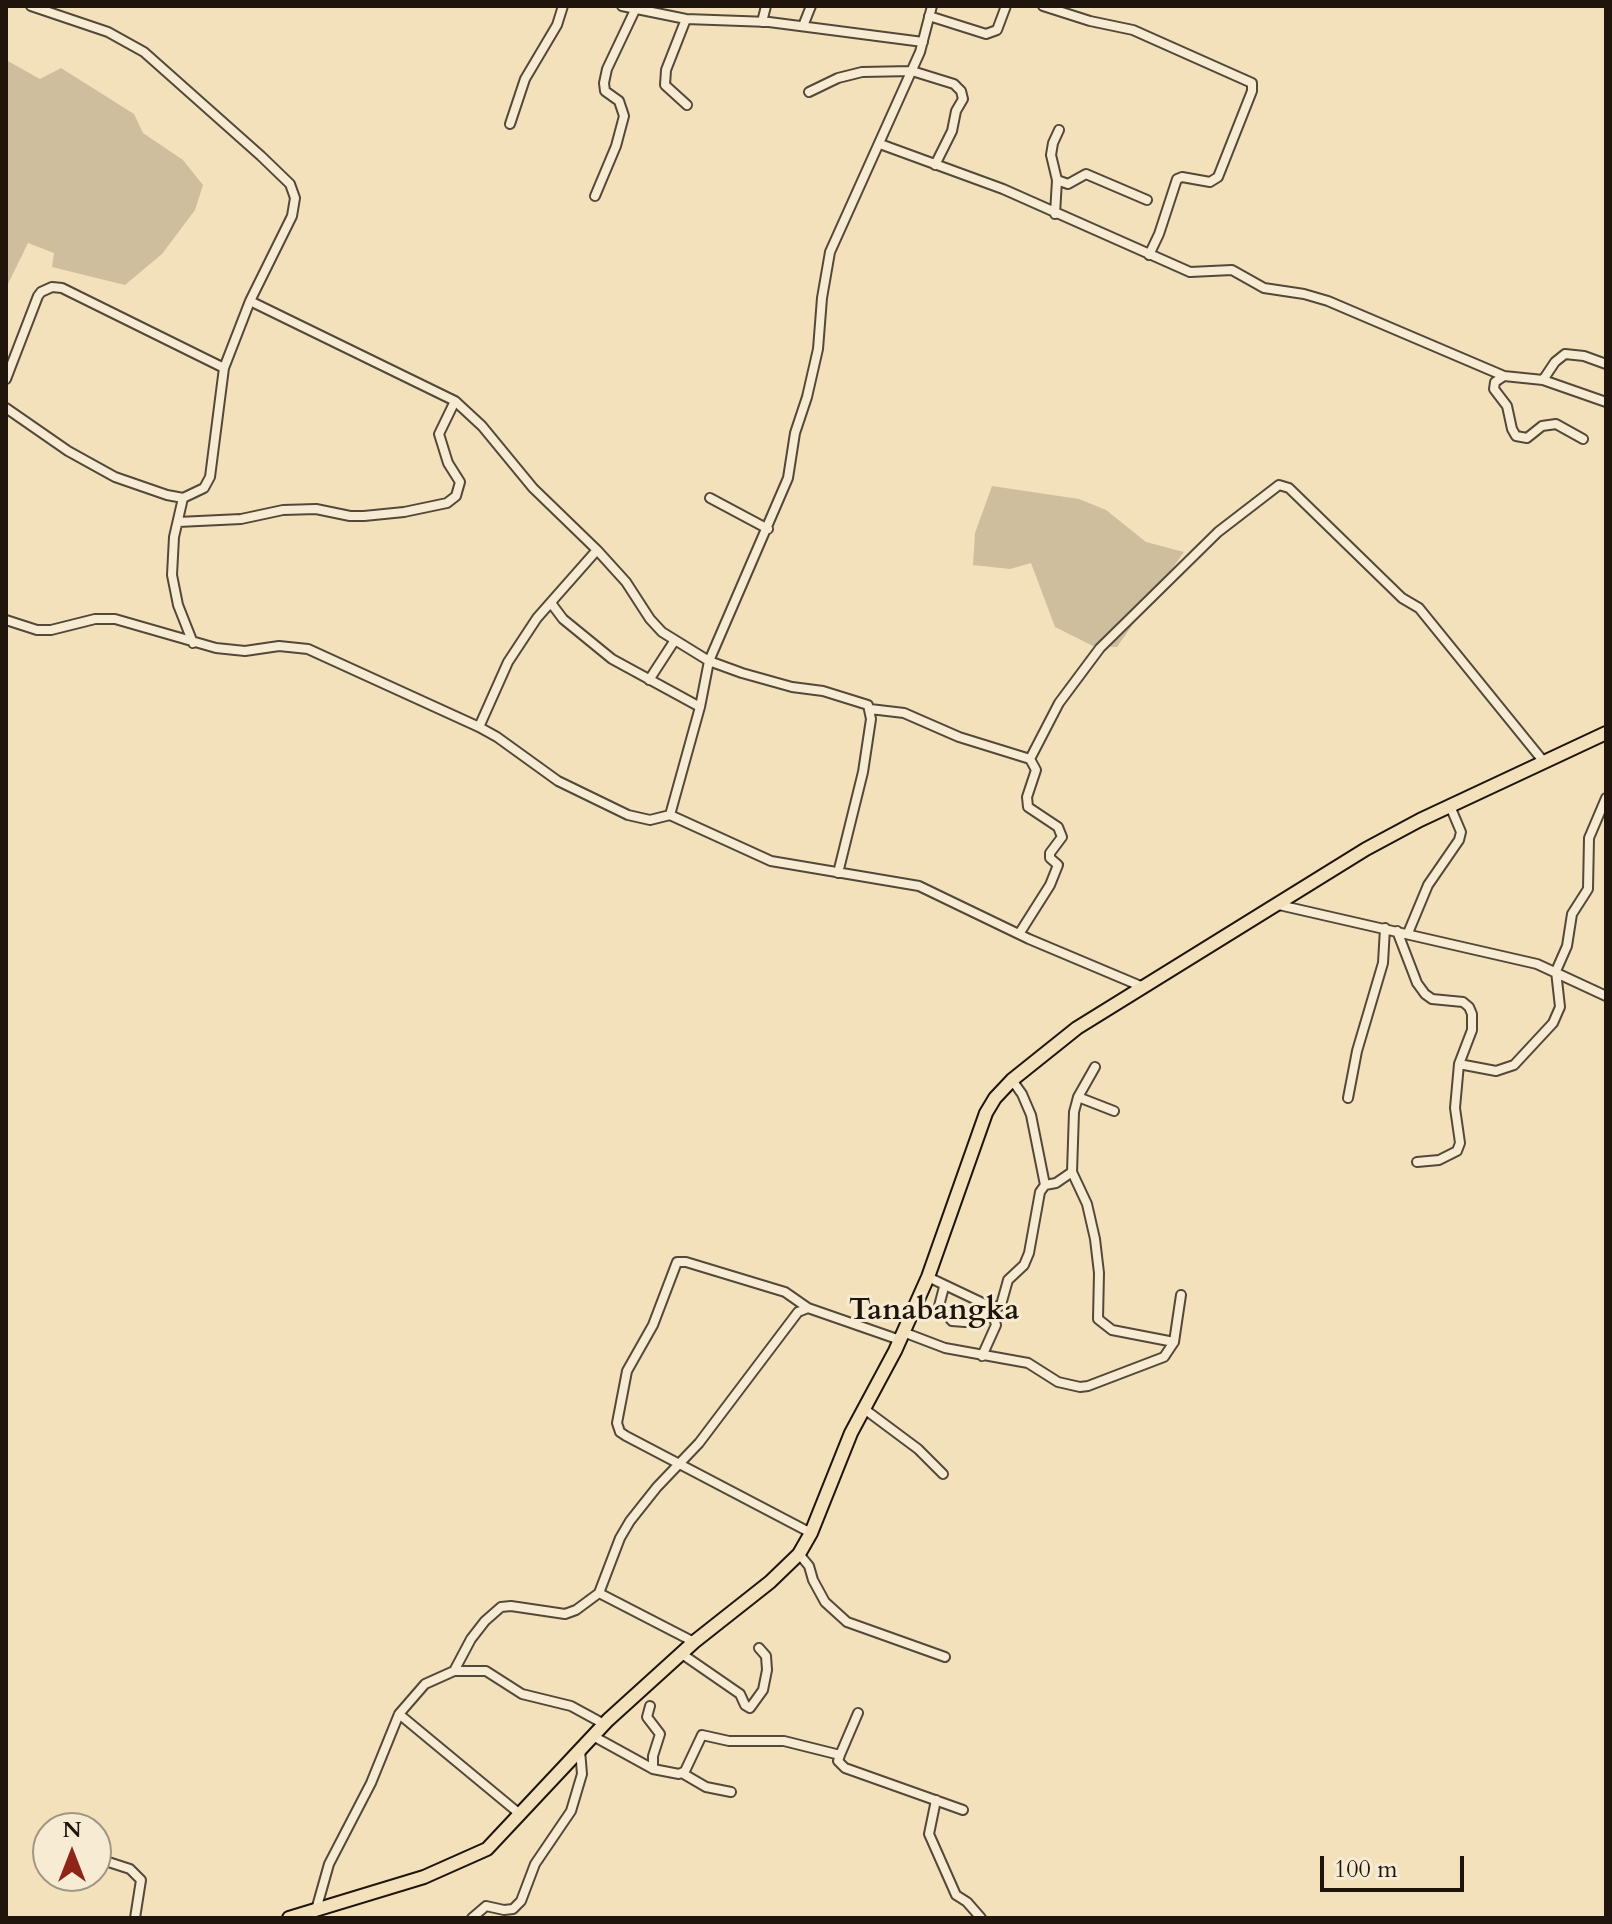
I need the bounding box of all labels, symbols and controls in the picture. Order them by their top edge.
district label: Tanabangka [849,1294,1019,1330]
north arrow [32,1812,112,1892]
text: N [62,1815,82,1845]
scale bar [1324,1840,1468,1890]
text: 100 m [1334,1853,1398,1886]

